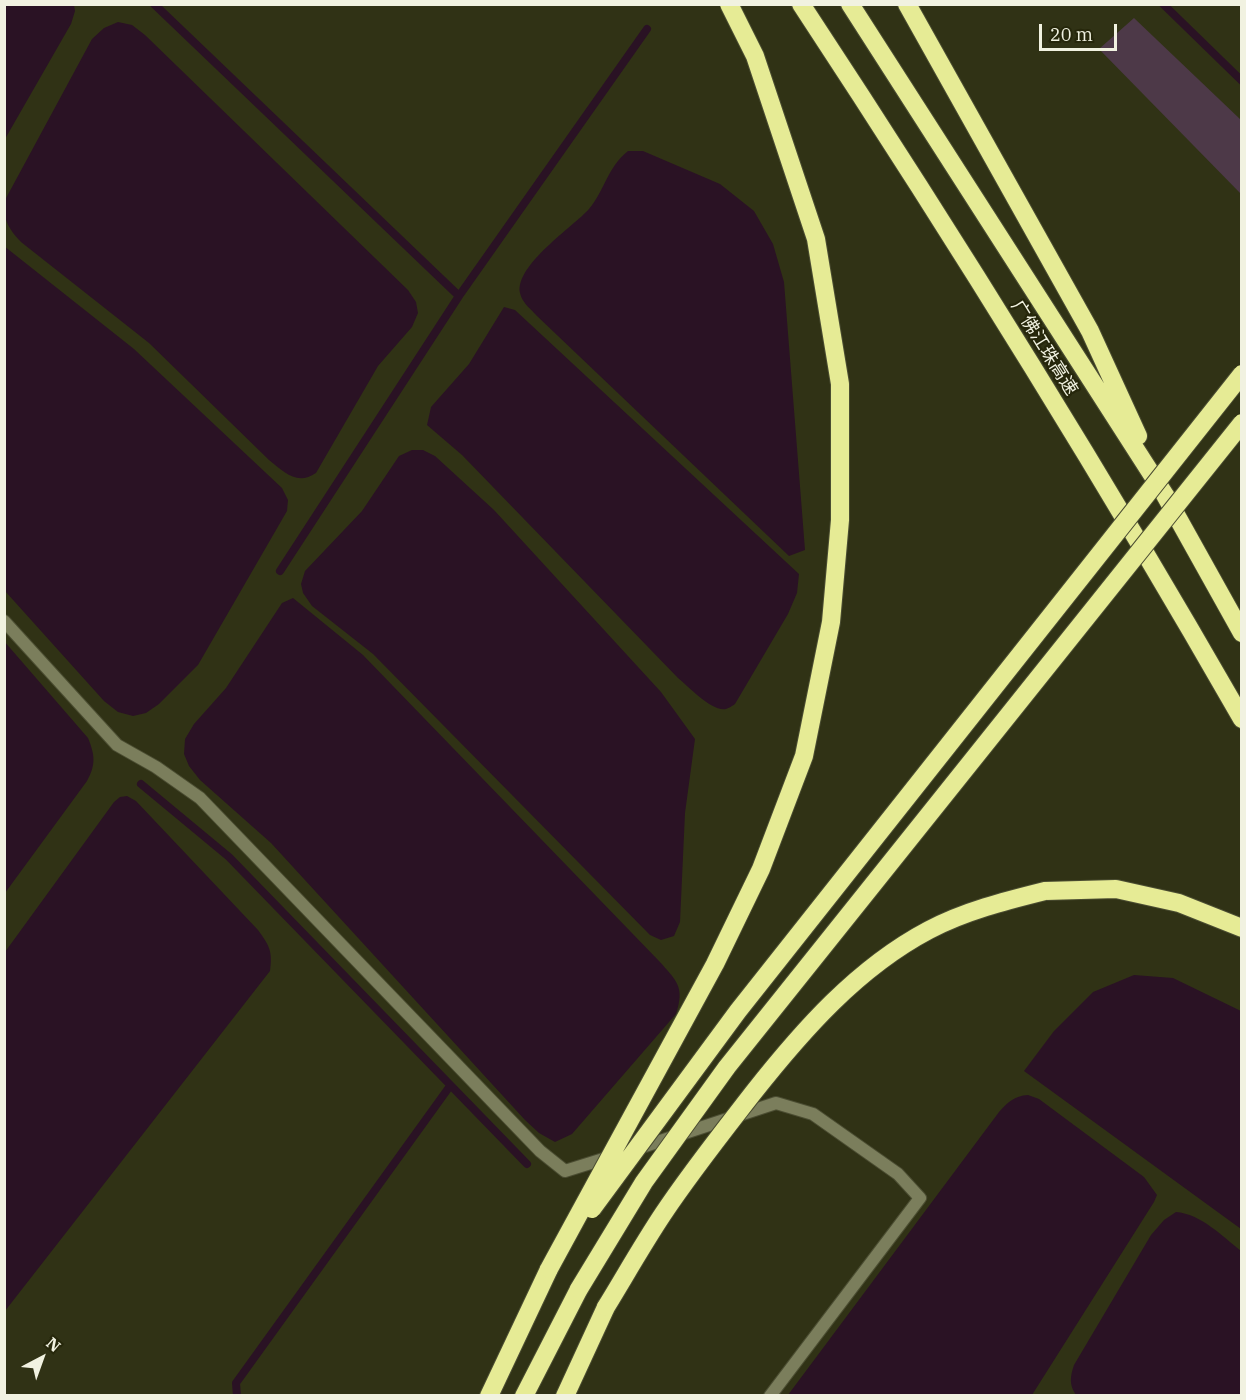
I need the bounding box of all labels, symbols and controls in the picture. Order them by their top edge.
scale bar [1042,12,1120,50]
text: 20 m [1050,23,1093,46]
street label: 广佛江珠高速 [1006,296,1082,400]
north arrow [12,1328,72,1388]
text: N [42,1333,65,1356]

